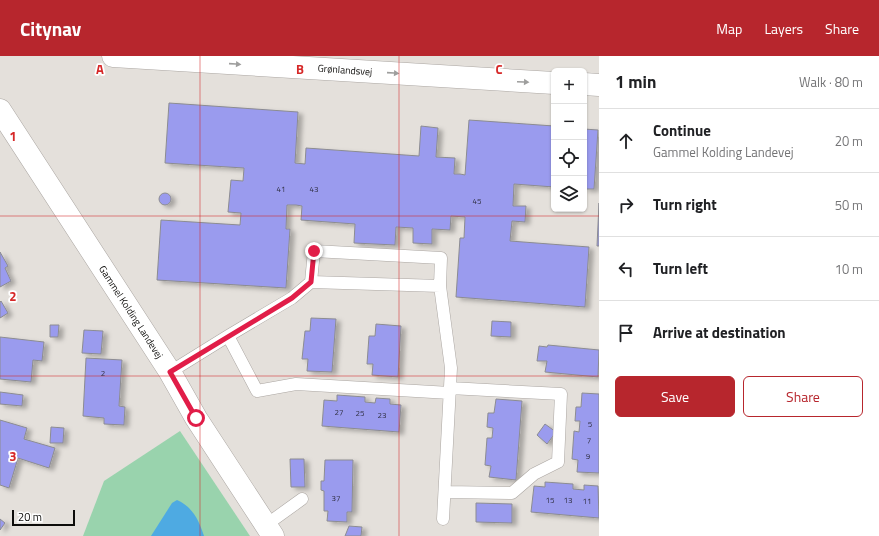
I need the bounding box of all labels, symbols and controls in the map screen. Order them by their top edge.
text: Citynav [20,14,81,43]
text: Map [716,18,742,39]
text: Layers [764,18,803,39]
text: Share [825,18,859,39]
text: A [96,59,104,79]
text: B [296,59,304,79]
text: C [495,59,503,79]
one-way arrow [229,60,241,67]
street label: Grønlandsvej [317,61,373,79]
map controls [551,68,587,212]
button: + [551,68,587,104]
text: 1 min [615,69,656,95]
one-way arrow [387,70,399,77]
text: Walk · 80 m [799,72,863,92]
one-way arrow [517,78,529,85]
button: − [551,104,587,140]
text: Continue [653,119,711,142]
text: 1 [9,126,17,146]
icon: ahead [615,130,637,152]
text: 20 m [835,131,863,151]
button: locate [551,140,587,176]
text: Gammel Kolding Landevej [653,142,794,162]
button: layers [551,176,587,212]
house number: 41 [277,183,285,195]
house number: 43 [310,183,318,195]
text: Turn right [653,193,717,216]
icon: right [615,194,637,216]
house number: 45 [473,195,482,207]
text: 50 m [835,195,863,215]
route end [305,242,323,260]
text: Turn left [653,257,708,280]
icon: left [615,258,637,280]
text: 10 m [835,259,863,279]
street label: Gammel Kolding Landevej [95,263,167,361]
text: 2 [9,286,17,306]
text: Arrive at destination [653,321,786,344]
icon: arrive [615,322,637,344]
house number: 2 [101,367,105,379]
button: Save [615,376,735,417]
button: Share [743,376,863,417]
house number: 27 [335,406,343,418]
house number: 25 [356,407,365,419]
route start [187,409,205,427]
house number: 23 [378,409,386,421]
house number: 5 [588,418,593,430]
house number: 7 [587,434,591,446]
text: 3 [9,446,17,466]
house number: 9 [586,450,591,462]
house number: 37 [332,492,340,504]
house number: 15 [546,494,555,506]
house number: 13 [564,494,572,506]
house number: 11 [583,495,591,507]
scale bar [12,508,75,527]
text: 20 m [18,509,42,525]

